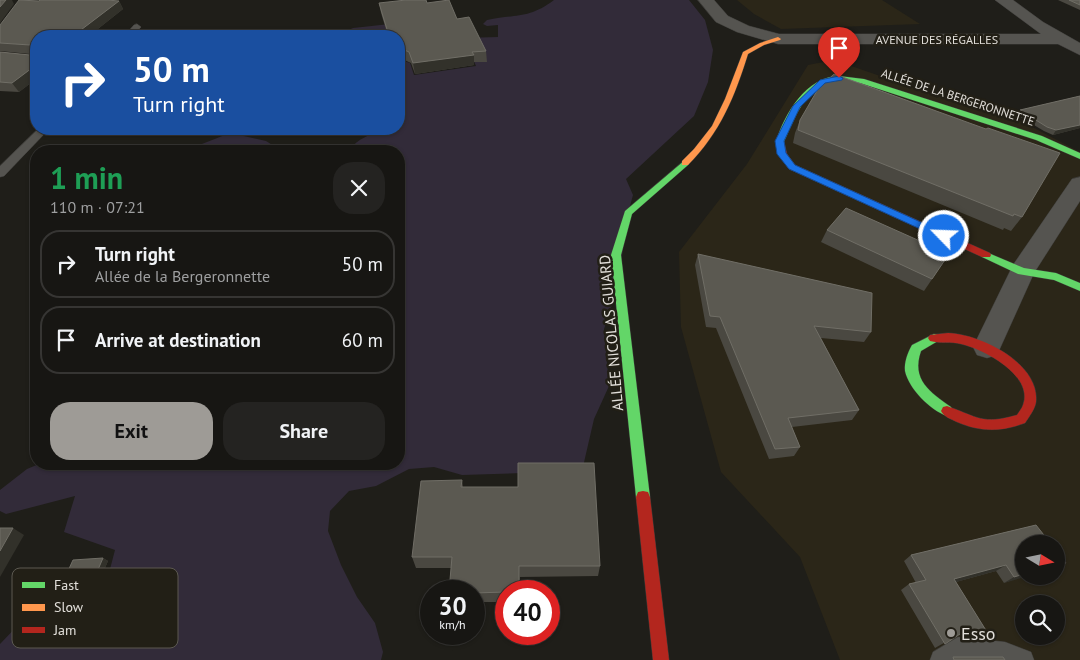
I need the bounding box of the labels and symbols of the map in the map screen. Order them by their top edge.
pin [818,27,860,78]
street label: AVENUE DES RÉGALLES [876,32,998,47]
street label: ALLÉE DE LA BERGERONNETTE [879,65,1037,129]
position arrow [917,209,969,261]
street label: ALLÉE NICOLAS GUIARD [595,254,627,412]
north arrow [1015,535,1065,585]
legend [12,568,178,648]
text: Fast [54,576,79,594]
speed limit sign: 40 [495,580,560,645]
text: Slow [54,598,84,616]
text: Jam [53,621,76,639]
place label: Esso [961,622,995,645]
marker: Esso [945,627,957,639]

